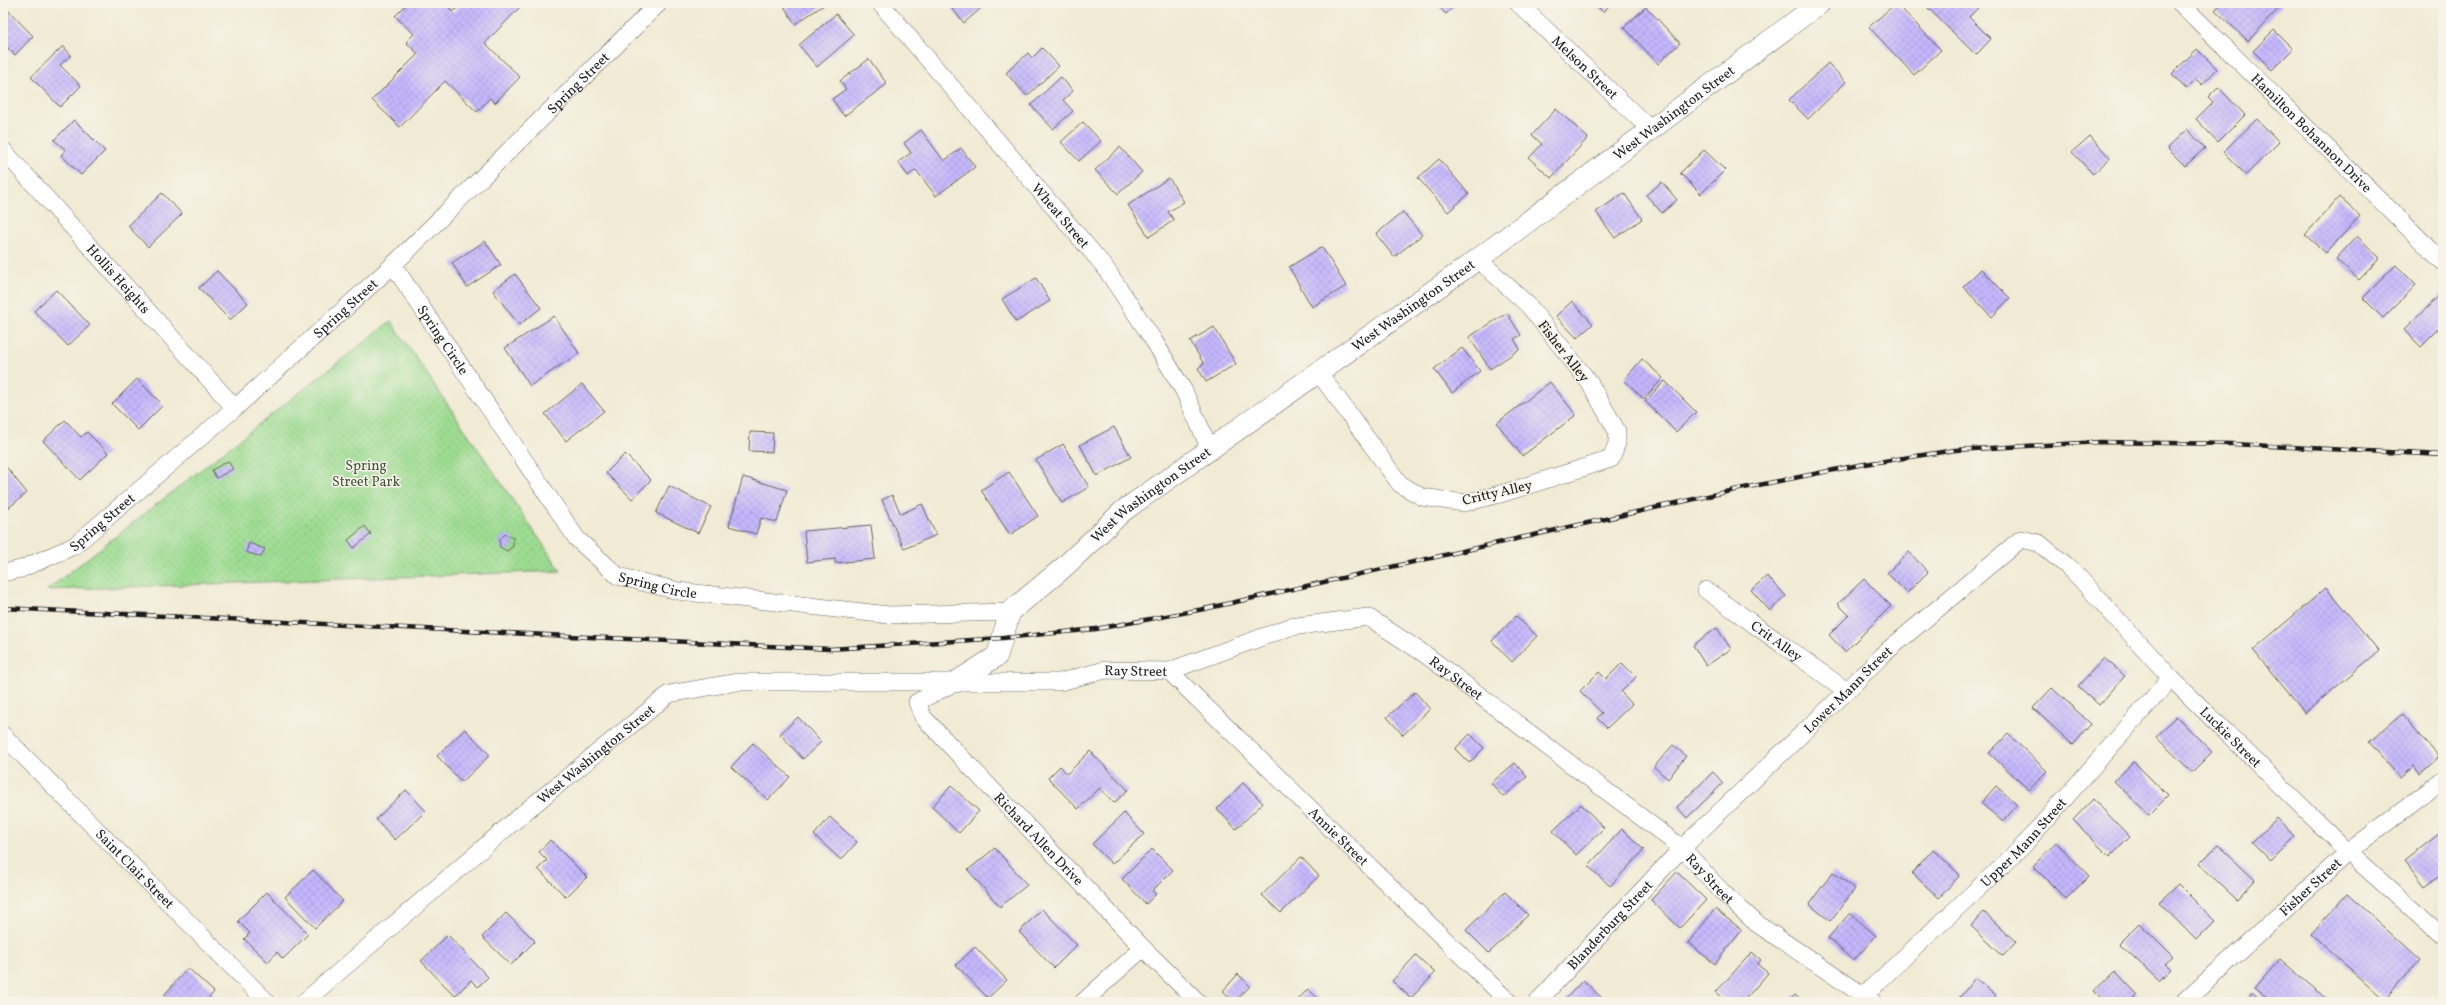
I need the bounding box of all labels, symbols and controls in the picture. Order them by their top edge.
street label: Melson Street [1547,32,1622,105]
street label: Spring Street [544,49,615,119]
street label: West Washington Street [1610,62,1739,165]
street label: Hamilton Bohannon Drive [2246,70,2376,198]
street label: Wheat Street [1027,180,1093,253]
street label: Hollis Heights [81,241,154,318]
street label: West Washington Street [1349,256,1480,357]
street label: Spring Street [310,275,383,343]
street label: Spring Circle [412,302,472,379]
street label: Fisher Alley [1533,317,1593,387]
street label: West Washington Street [1087,443,1215,548]
park label: Spring Street Park [332,457,400,492]
street label: Critty Alley [1461,476,1535,511]
street label: Spring Street [66,490,140,557]
street label: Spring Circle [616,568,698,604]
street label: Crit Alley [1746,617,1806,667]
street label: Lower Mann Street [1800,642,1897,738]
street label: Ray Street [1425,653,1486,706]
street label: Ray Street [1104,662,1167,682]
street label: West Washington Street [534,701,660,809]
street label: Luckie Street [2195,703,2265,773]
street label: Richard Allen Drive [989,789,1087,891]
street label: Upper Mann Street [1977,794,2072,892]
street label: Annie Street [1304,804,1372,871]
street label: Saint Clair Street [90,826,178,914]
street label: Ray Street [1681,850,1737,909]
street label: Fisher Street [2276,854,2346,921]
street label: Blanderburg Street [1564,877,1658,975]

